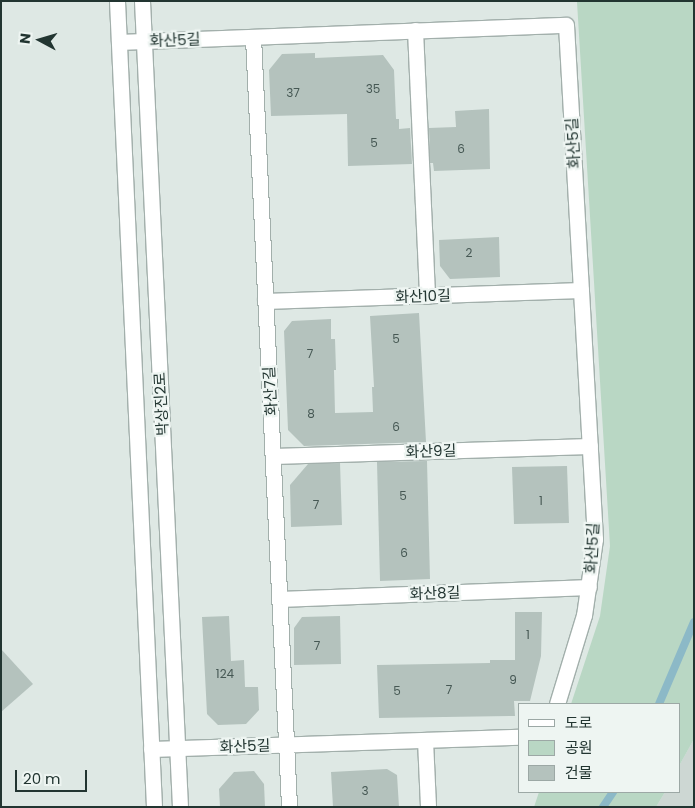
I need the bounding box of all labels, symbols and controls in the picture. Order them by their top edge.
north arrow [15,15,65,65]
street label: 화산5길 [149,30,201,50]
text: N [15,32,36,45]
house number: 35 [366,82,380,96]
house number: 37 [286,86,300,100]
street label: 화산5길 [563,117,583,169]
house number: 5 [370,136,378,150]
house number: 6 [457,142,465,156]
house number: 2 [466,246,472,260]
street label: 화산10길 [395,286,451,306]
house number: 5 [392,332,400,346]
house number: 7 [307,347,313,361]
street label: 화산7길 [260,366,280,416]
street label: 박상진2로 [150,372,172,436]
house number: 8 [307,407,315,421]
house number: 6 [392,420,400,434]
street label: 화산9길 [405,441,457,461]
house number: 5 [399,489,407,503]
house number: 1 [539,494,543,508]
house number: 7 [313,498,319,512]
street label: 화산5길 [582,522,602,574]
house number: 6 [400,546,408,560]
street label: 화산8길 [409,583,461,603]
house number: 1 [526,628,530,642]
house number: 7 [314,639,320,653]
house number: 124 [216,667,234,681]
house number: 9 [509,673,517,687]
house number: 7 [446,683,452,697]
house number: 5 [393,684,401,698]
legend [518,703,680,793]
text: 도로 [565,712,593,733]
street label: 화산5길 [219,736,271,756]
text: 공원 [565,737,593,758]
scale bar [18,760,90,792]
text: 건물 [565,762,593,783]
text: 20 m [23,768,61,789]
house number: 3 [361,784,369,798]

